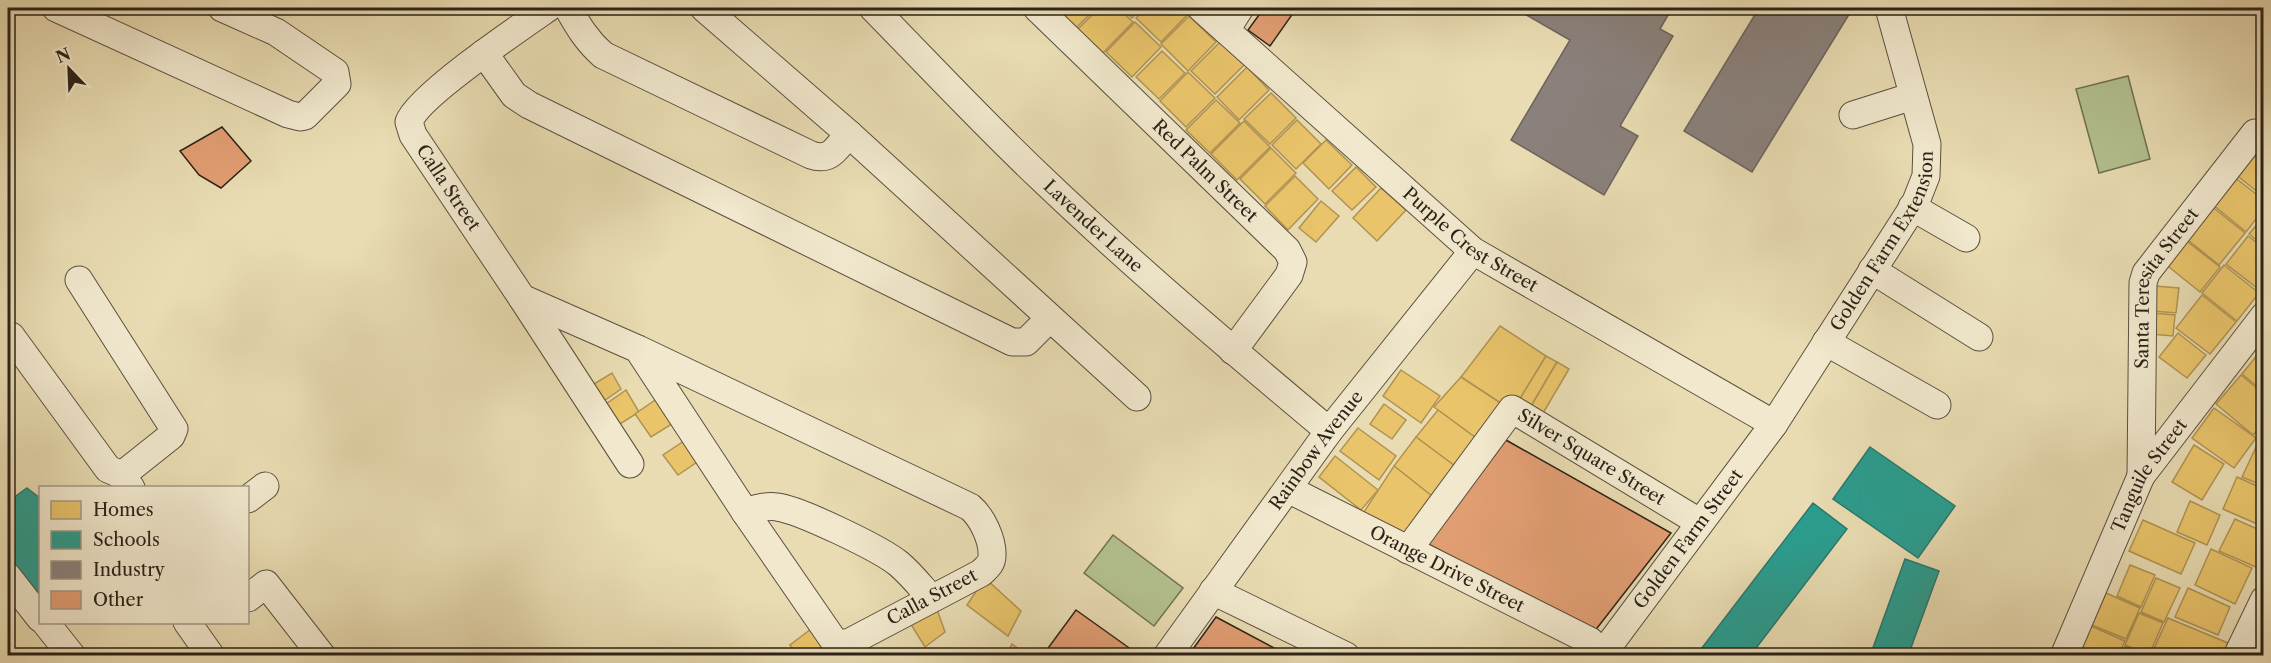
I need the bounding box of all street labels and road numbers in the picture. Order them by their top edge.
street label: Red Palm Street [1148,115,1263,227]
street label: Calla Street [412,140,485,236]
street label: Golden Farm Extension [1825,150,1938,335]
street label: Lavender Lane [1039,175,1147,277]
street label: Purple Crest Street [1398,183,1542,297]
street label: Santa Teresita Street [2131,203,2204,369]
street label: Rainbow Avenue [1265,386,1368,514]
street label: Silver Square Street [1514,404,1670,510]
street label: Tanguile Street [2107,414,2192,536]
street label: Golden Farm Street [1629,464,1748,613]
street label: Orange Drive Street [1366,521,1529,617]
street label: Calla Street [883,564,981,630]

